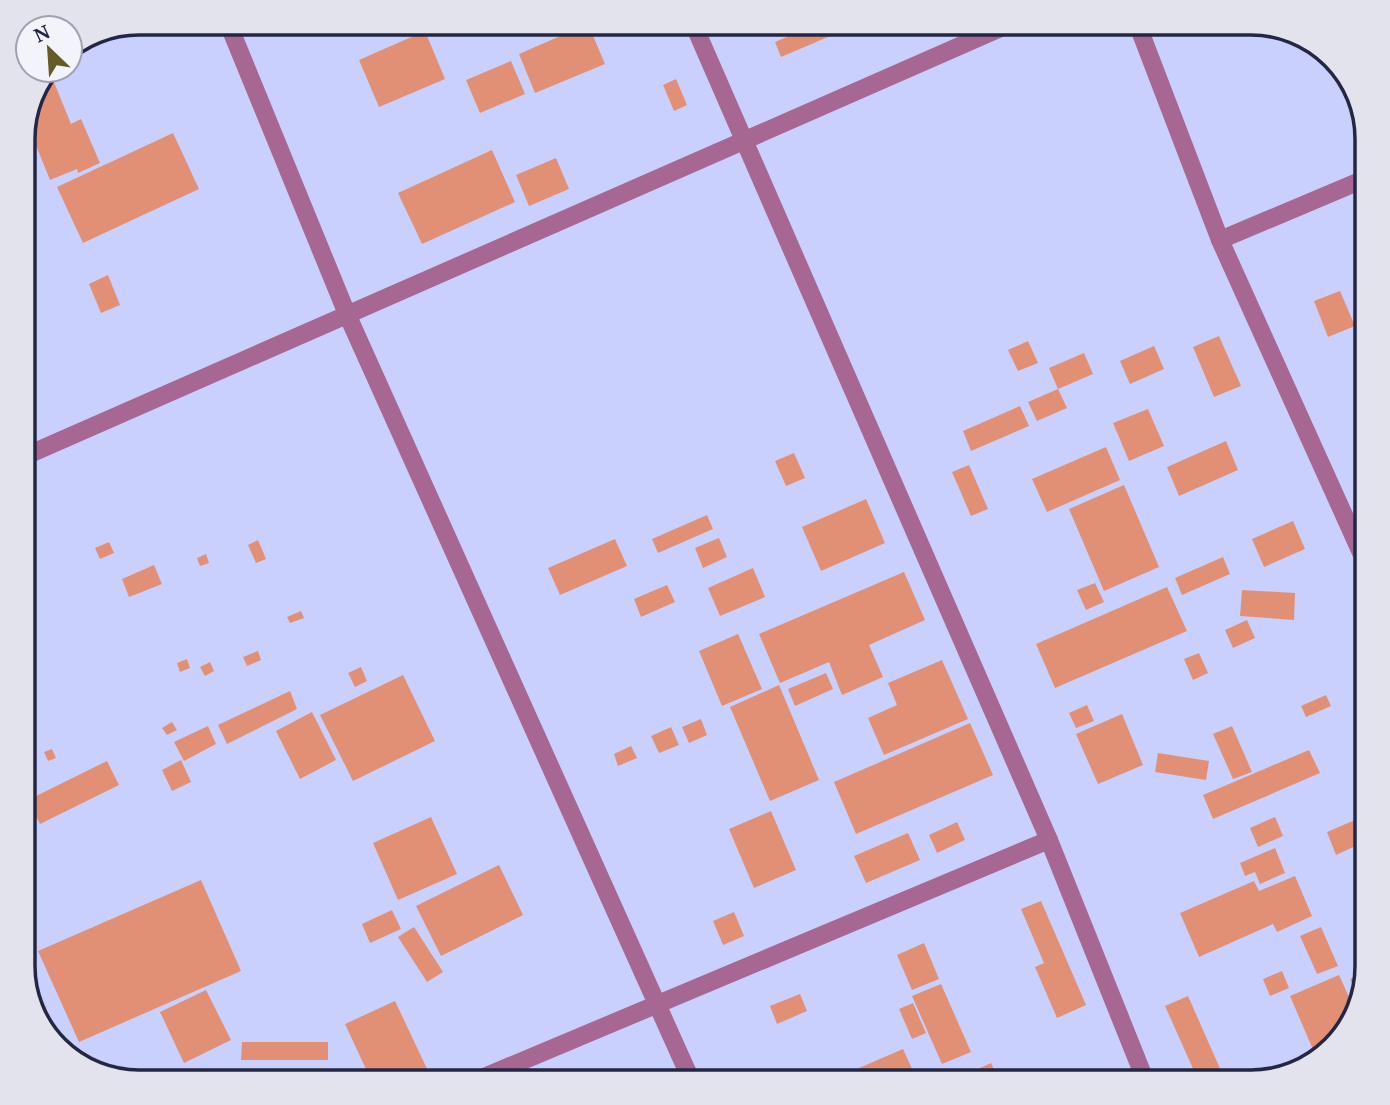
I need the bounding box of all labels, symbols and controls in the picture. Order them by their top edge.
north arrow [14,14,84,84]
text: N [30,19,54,49]

